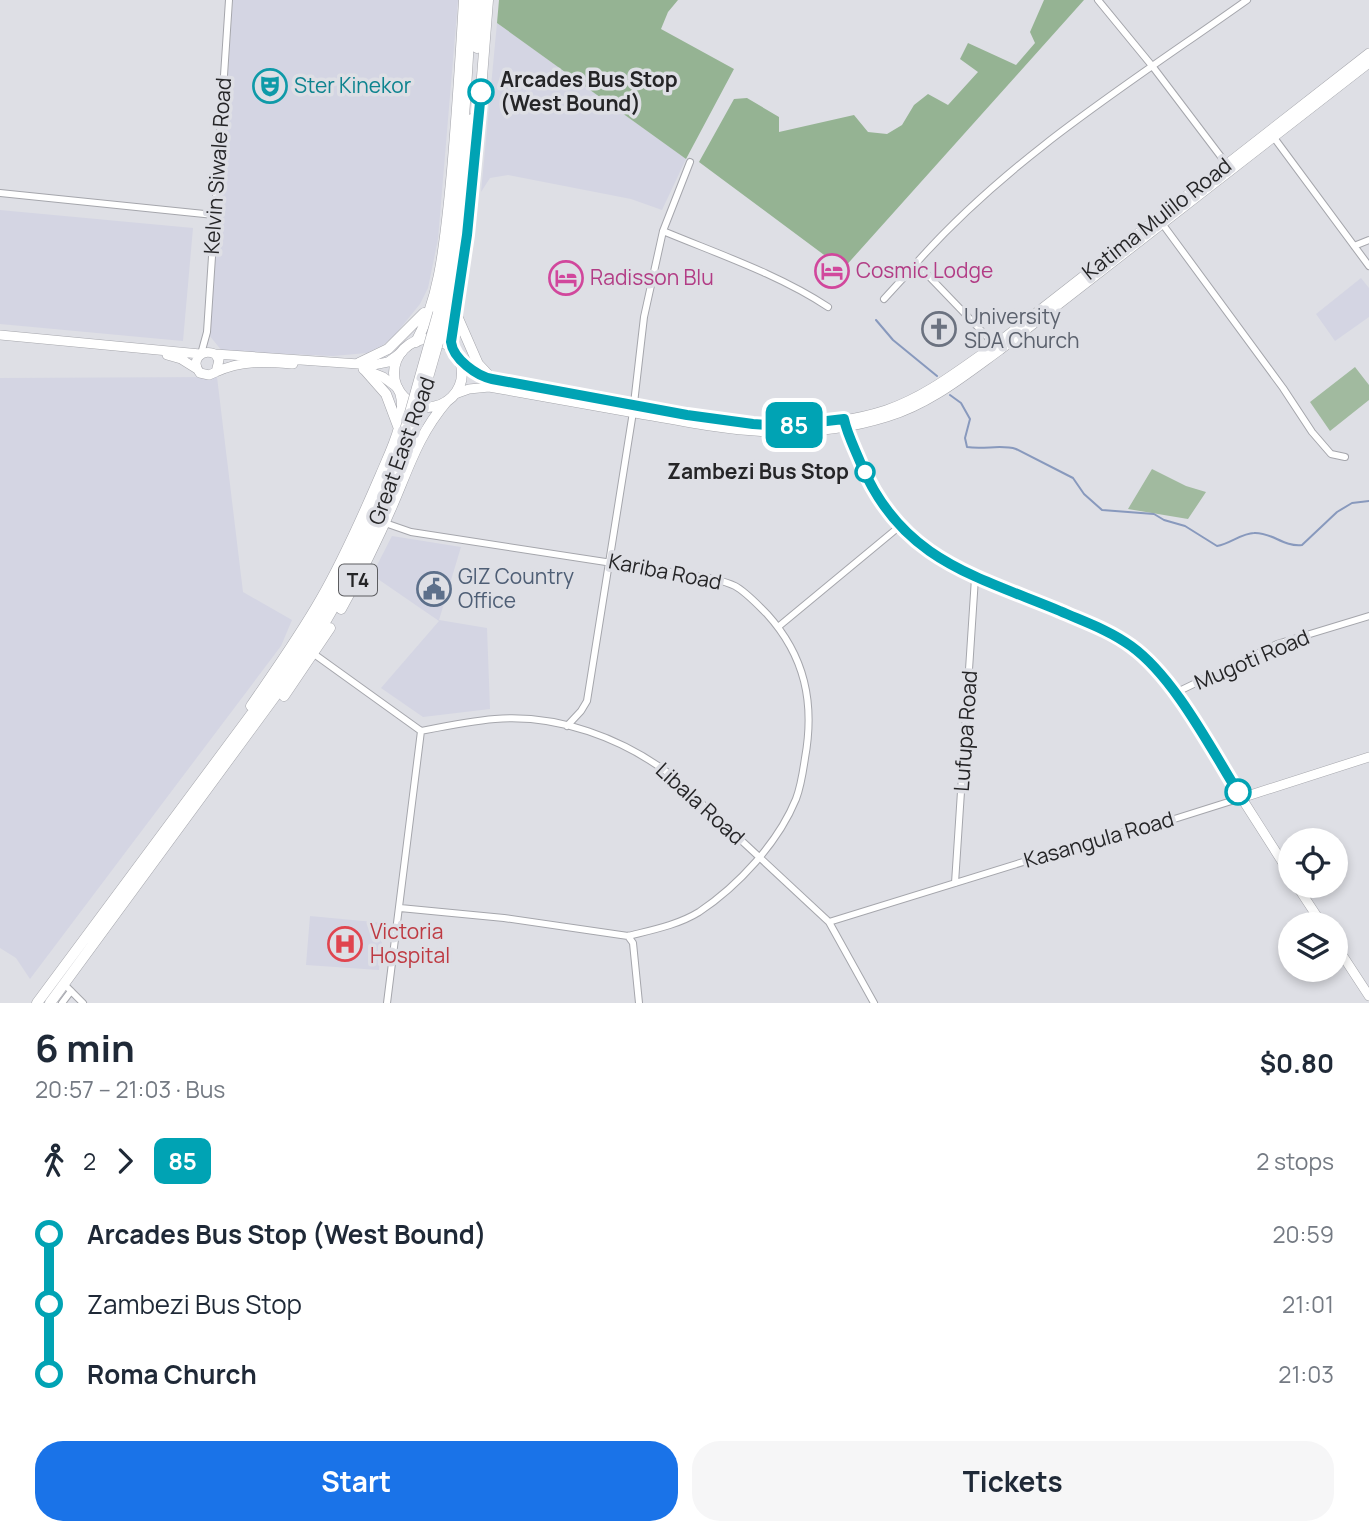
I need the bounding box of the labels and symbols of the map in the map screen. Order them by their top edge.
place label: Arcades Bus Stop (West Bound) [500,65,678,117]
theatre icon: Ster Kinekor [251,67,289,105]
place label: Ster Kinekor [294,71,412,99]
street label: Kelvin Siwale Road [197,77,237,255]
marker: Arcades Bus Stop (West Bound) [468,79,494,105]
street label: Katima Mulilo Road [1076,151,1237,285]
hotel icon: Cosmic Lodge [813,252,851,290]
place label: Cosmic Lodge [856,256,993,284]
hotel icon: Radisson Blu [547,259,585,297]
place label: Radisson Blu [590,263,714,291]
place label: University SDA Church [964,302,1080,354]
church icon: University SDA Church [920,310,958,348]
street label: Great East Road [361,373,441,529]
line badge: 85 [762,402,826,448]
place label: Zambezi Bus Stop [667,457,849,485]
marker: Zambezi Bus Stop [855,462,875,482]
street label: Kariba Road [606,546,724,596]
place label: GIZ Country Office [458,562,574,614]
road number: T4 [339,565,377,596]
public building icon: GIZ Country Office [415,570,453,608]
street label: Mugoti Road [1190,622,1313,696]
street label: Lufupa Road [947,670,983,792]
street label: Libala Road [650,756,751,851]
unlabelled marker [1225,779,1251,805]
street label: Kasangula Road [1020,804,1177,874]
place label: Victoria Hospital [370,917,450,969]
hospital icon: Victoria Hospital [326,925,364,963]

